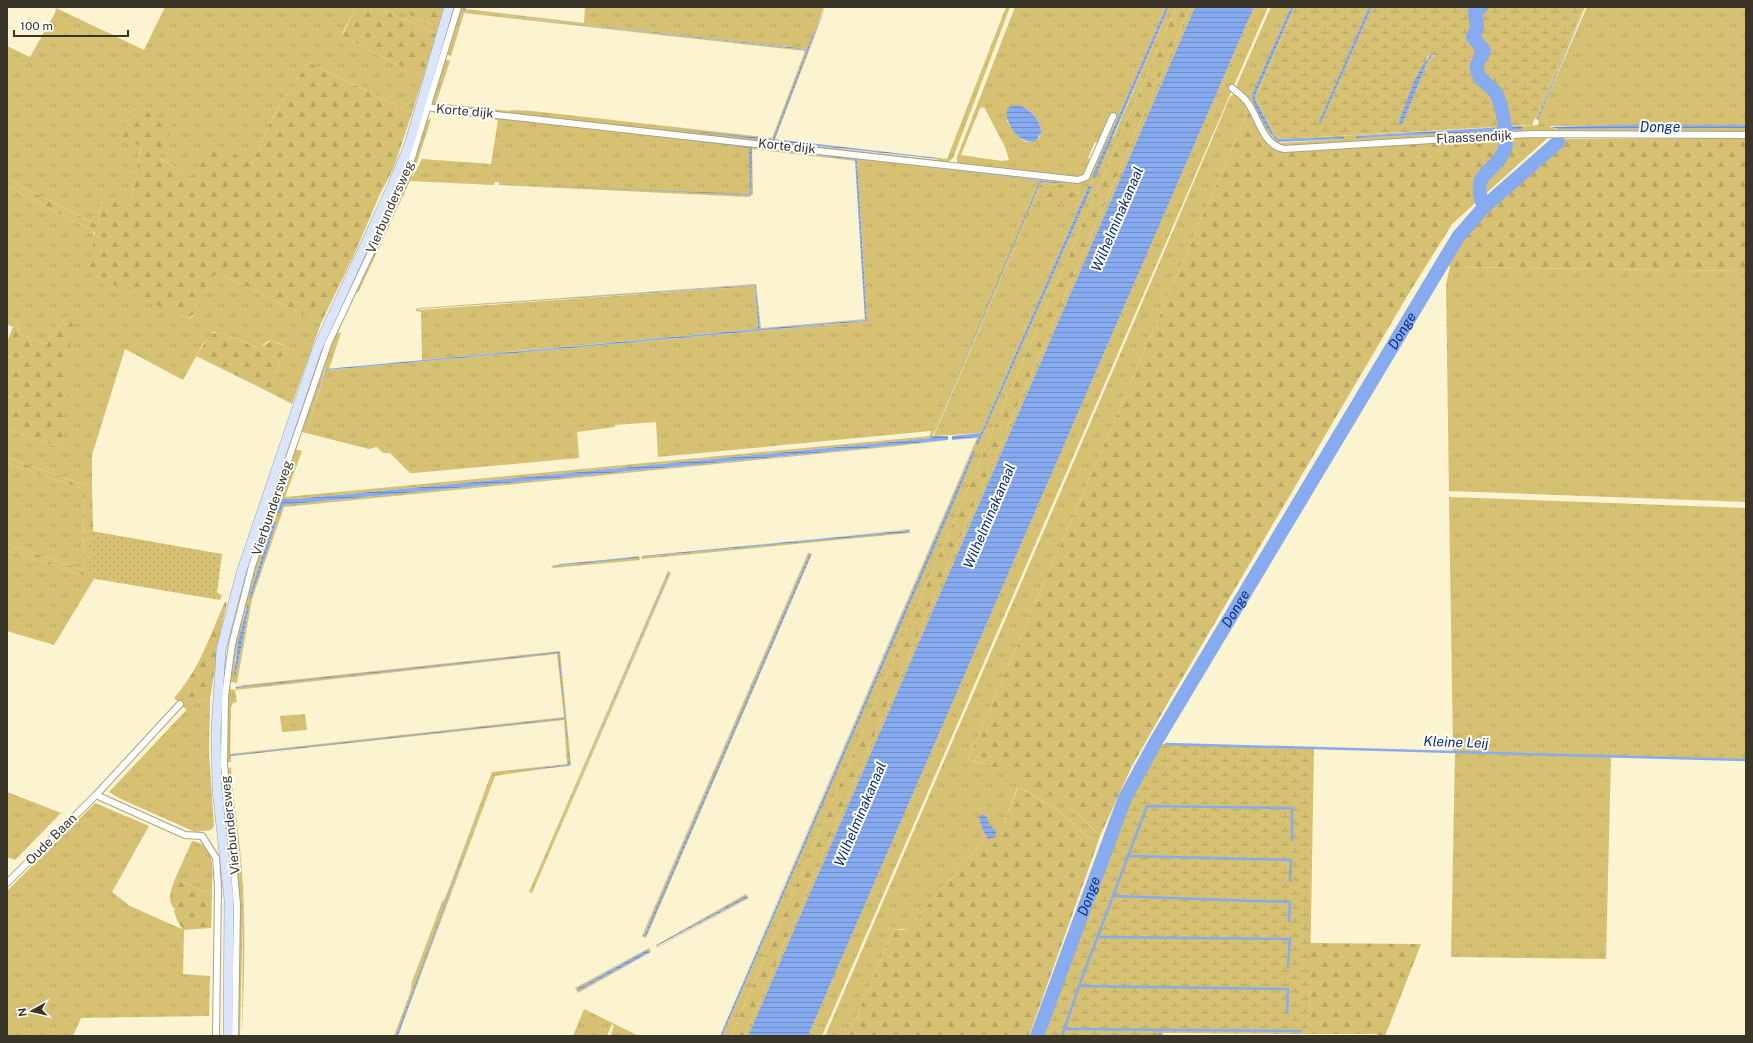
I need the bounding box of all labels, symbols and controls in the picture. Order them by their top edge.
scale bar [14,12,128,38]
text: 100 m [20,19,53,33]
street label: Korte dijk [436,101,494,121]
water label: Donge [1640,119,1681,135]
street label: Flaassendijk [1436,128,1512,146]
street label: Korte dijk [757,136,817,156]
street label: Vierbundersweg [363,159,417,255]
water label: Wilhelminakanaal [1088,164,1146,274]
water label: Donge [1385,309,1419,352]
street label: Vierbundersweg [249,459,295,557]
water label: Wilhelminakanaal [960,461,1018,571]
water label: Donge [1218,587,1253,630]
water label: Kleine Leij [1423,733,1489,751]
water label: Wilhelminakanaal [831,759,889,869]
street label: Vierbundersweg [217,775,243,875]
street label: Oude Baan [22,810,80,868]
water label: Donge [1074,874,1103,918]
north arrow [12,991,52,1031]
text: N [16,1007,29,1017]

